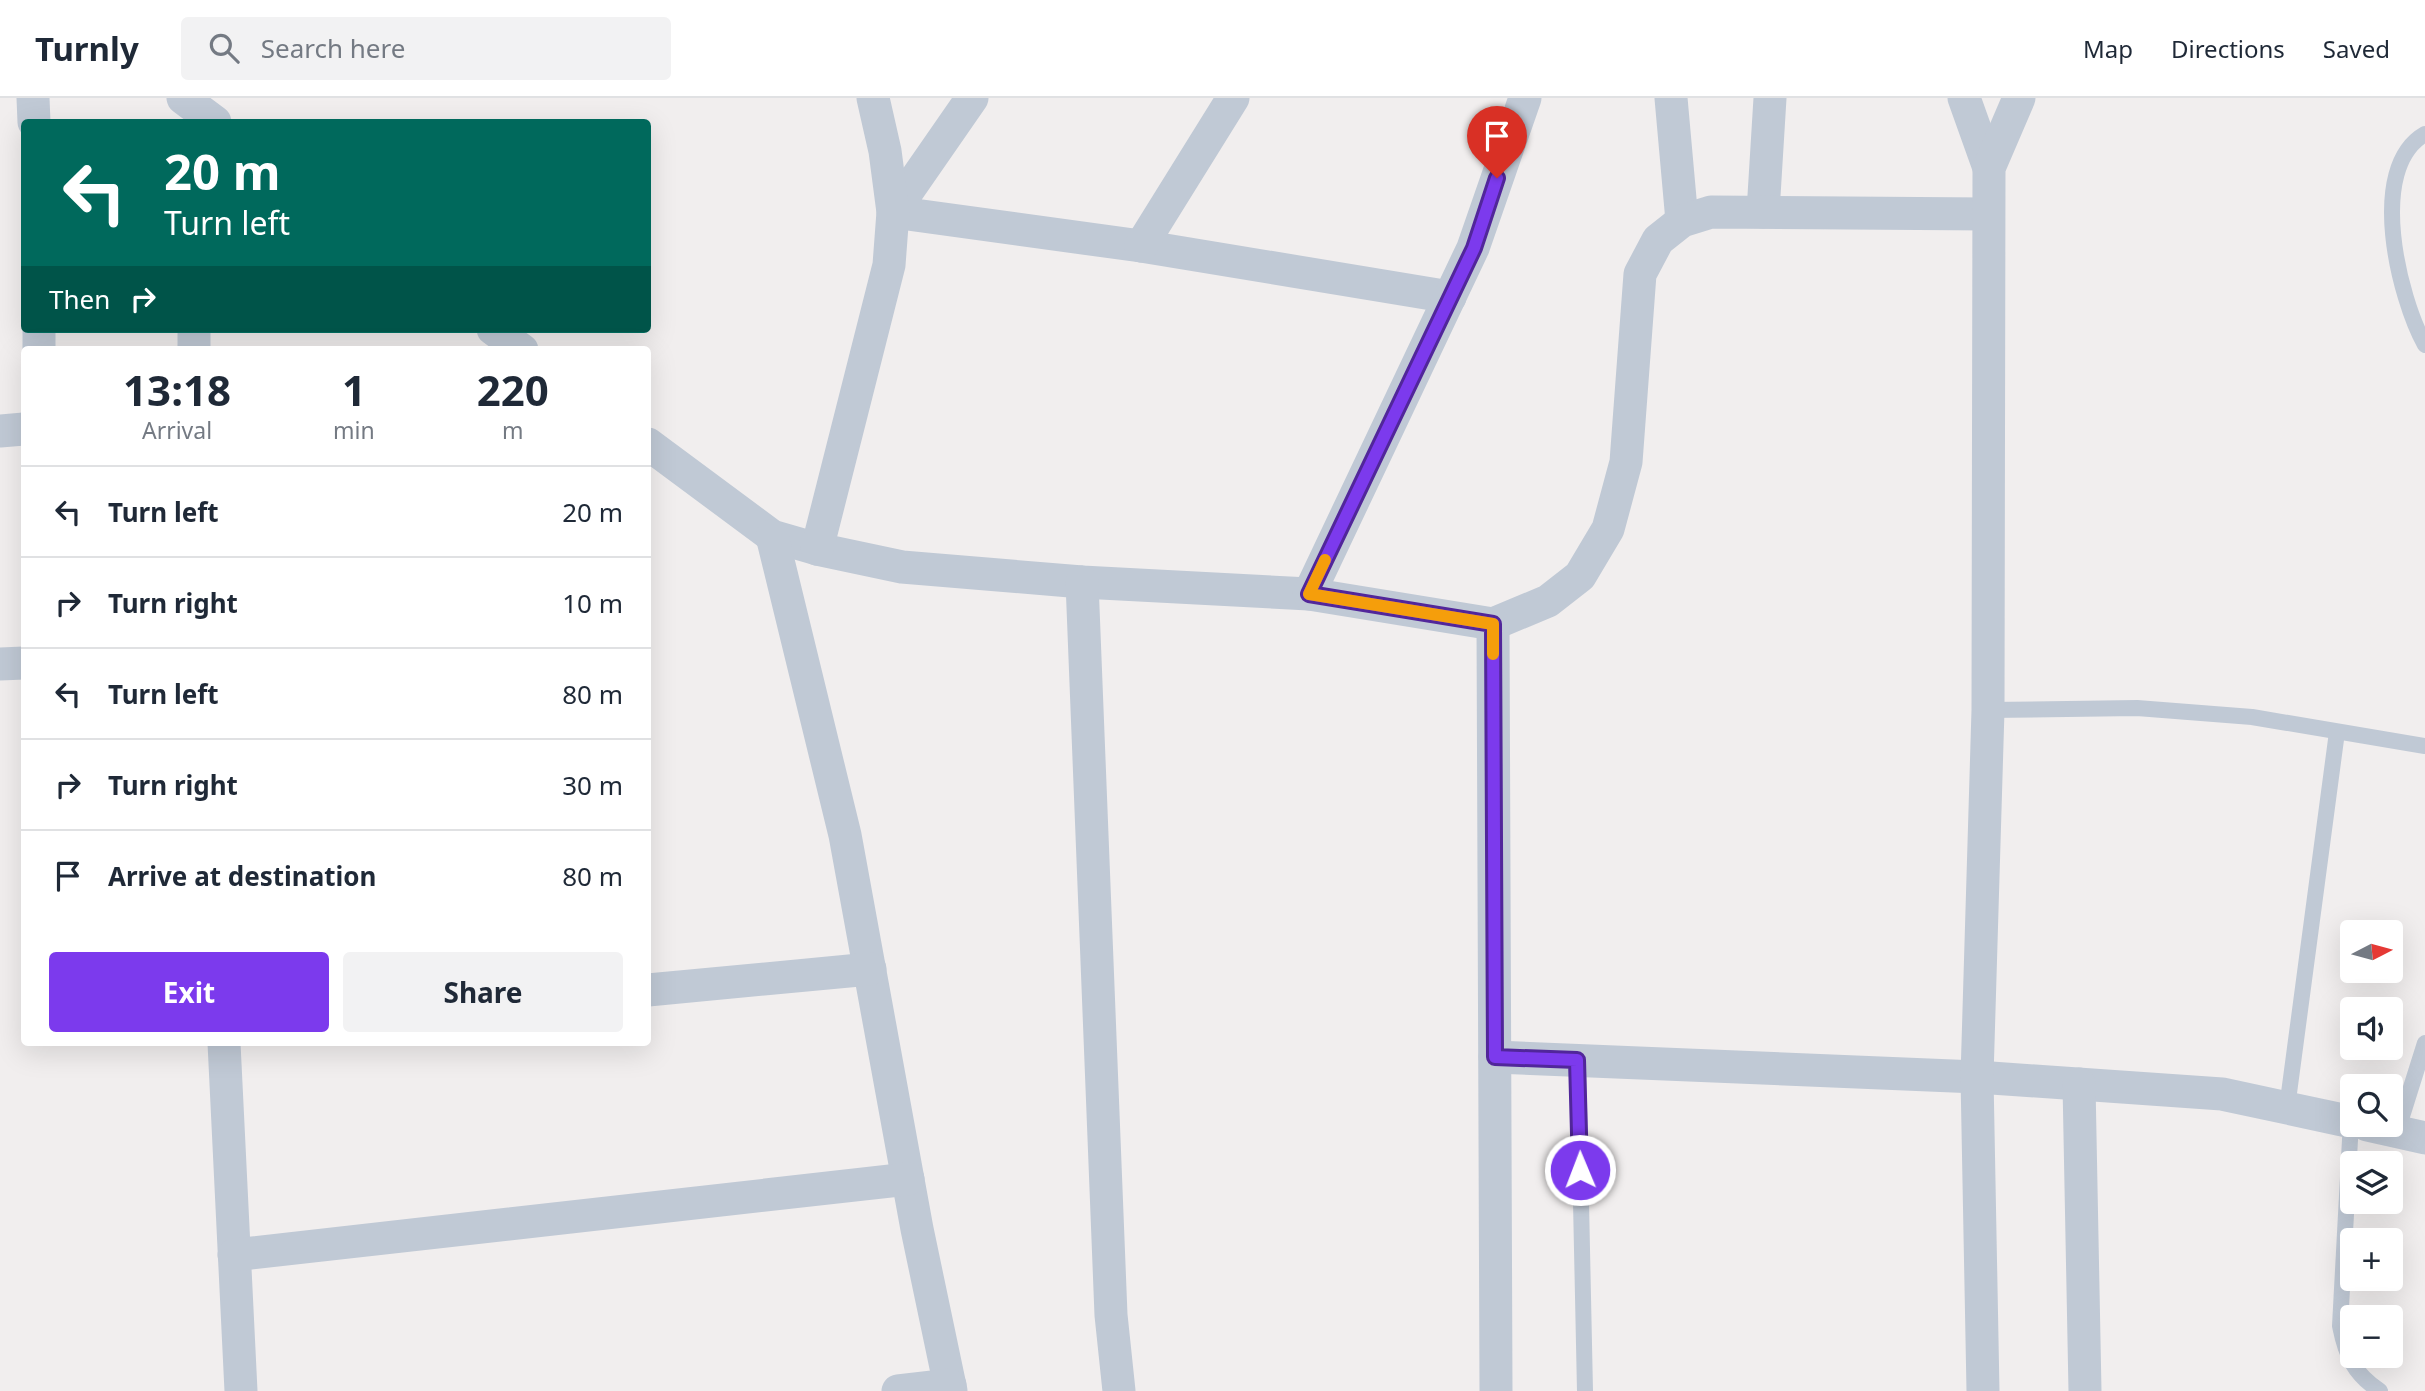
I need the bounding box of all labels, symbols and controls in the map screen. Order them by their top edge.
search box [181,17,671,80]
text: Turnly [35,26,139,71]
icon: search [205,29,243,67]
text: Search here [261,30,405,66]
text: Map [2083,32,2133,65]
text: Directions [2171,32,2285,65]
text: Saved [2323,32,2390,65]
pin [1467,106,1527,178]
icon: arrive [1478,117,1516,155]
text: 20 m [164,138,281,204]
icon: left [49,147,140,238]
text: Turn left [164,201,290,244]
icon: right [124,280,162,318]
text: Then [49,281,110,317]
text: 13:18 [123,361,231,418]
text: 1 [342,361,366,418]
text: 220 [477,361,549,418]
text: Arrival [142,414,212,446]
text: min [333,414,375,446]
text: m [502,414,524,446]
icon: left [49,493,87,531]
text: Turn left [108,494,219,530]
text: 20 m [562,494,623,530]
icon: right [49,584,87,622]
text: Turn right [108,585,238,621]
text: 10 m [562,585,623,621]
icon: left [49,675,87,713]
text: Turn left [108,676,219,712]
text: 80 m [562,676,623,712]
icon: right [49,766,87,804]
text: Turn right [108,767,238,803]
text: 30 m [562,767,623,803]
icon: arrive [49,857,87,895]
text: Arrive at destination [108,858,377,894]
text: 80 m [562,858,623,894]
north arrow [2340,920,2403,984]
map controls [2340,920,2403,1368]
button: Exit [49,952,329,1032]
button: Share [343,952,623,1032]
button: sound [2340,997,2403,1060]
button: search [2340,1074,2403,1137]
position arrow [1543,1133,1617,1207]
button: layers [2340,1151,2403,1214]
button: + [2340,1228,2403,1291]
button: − [2340,1305,2403,1368]

